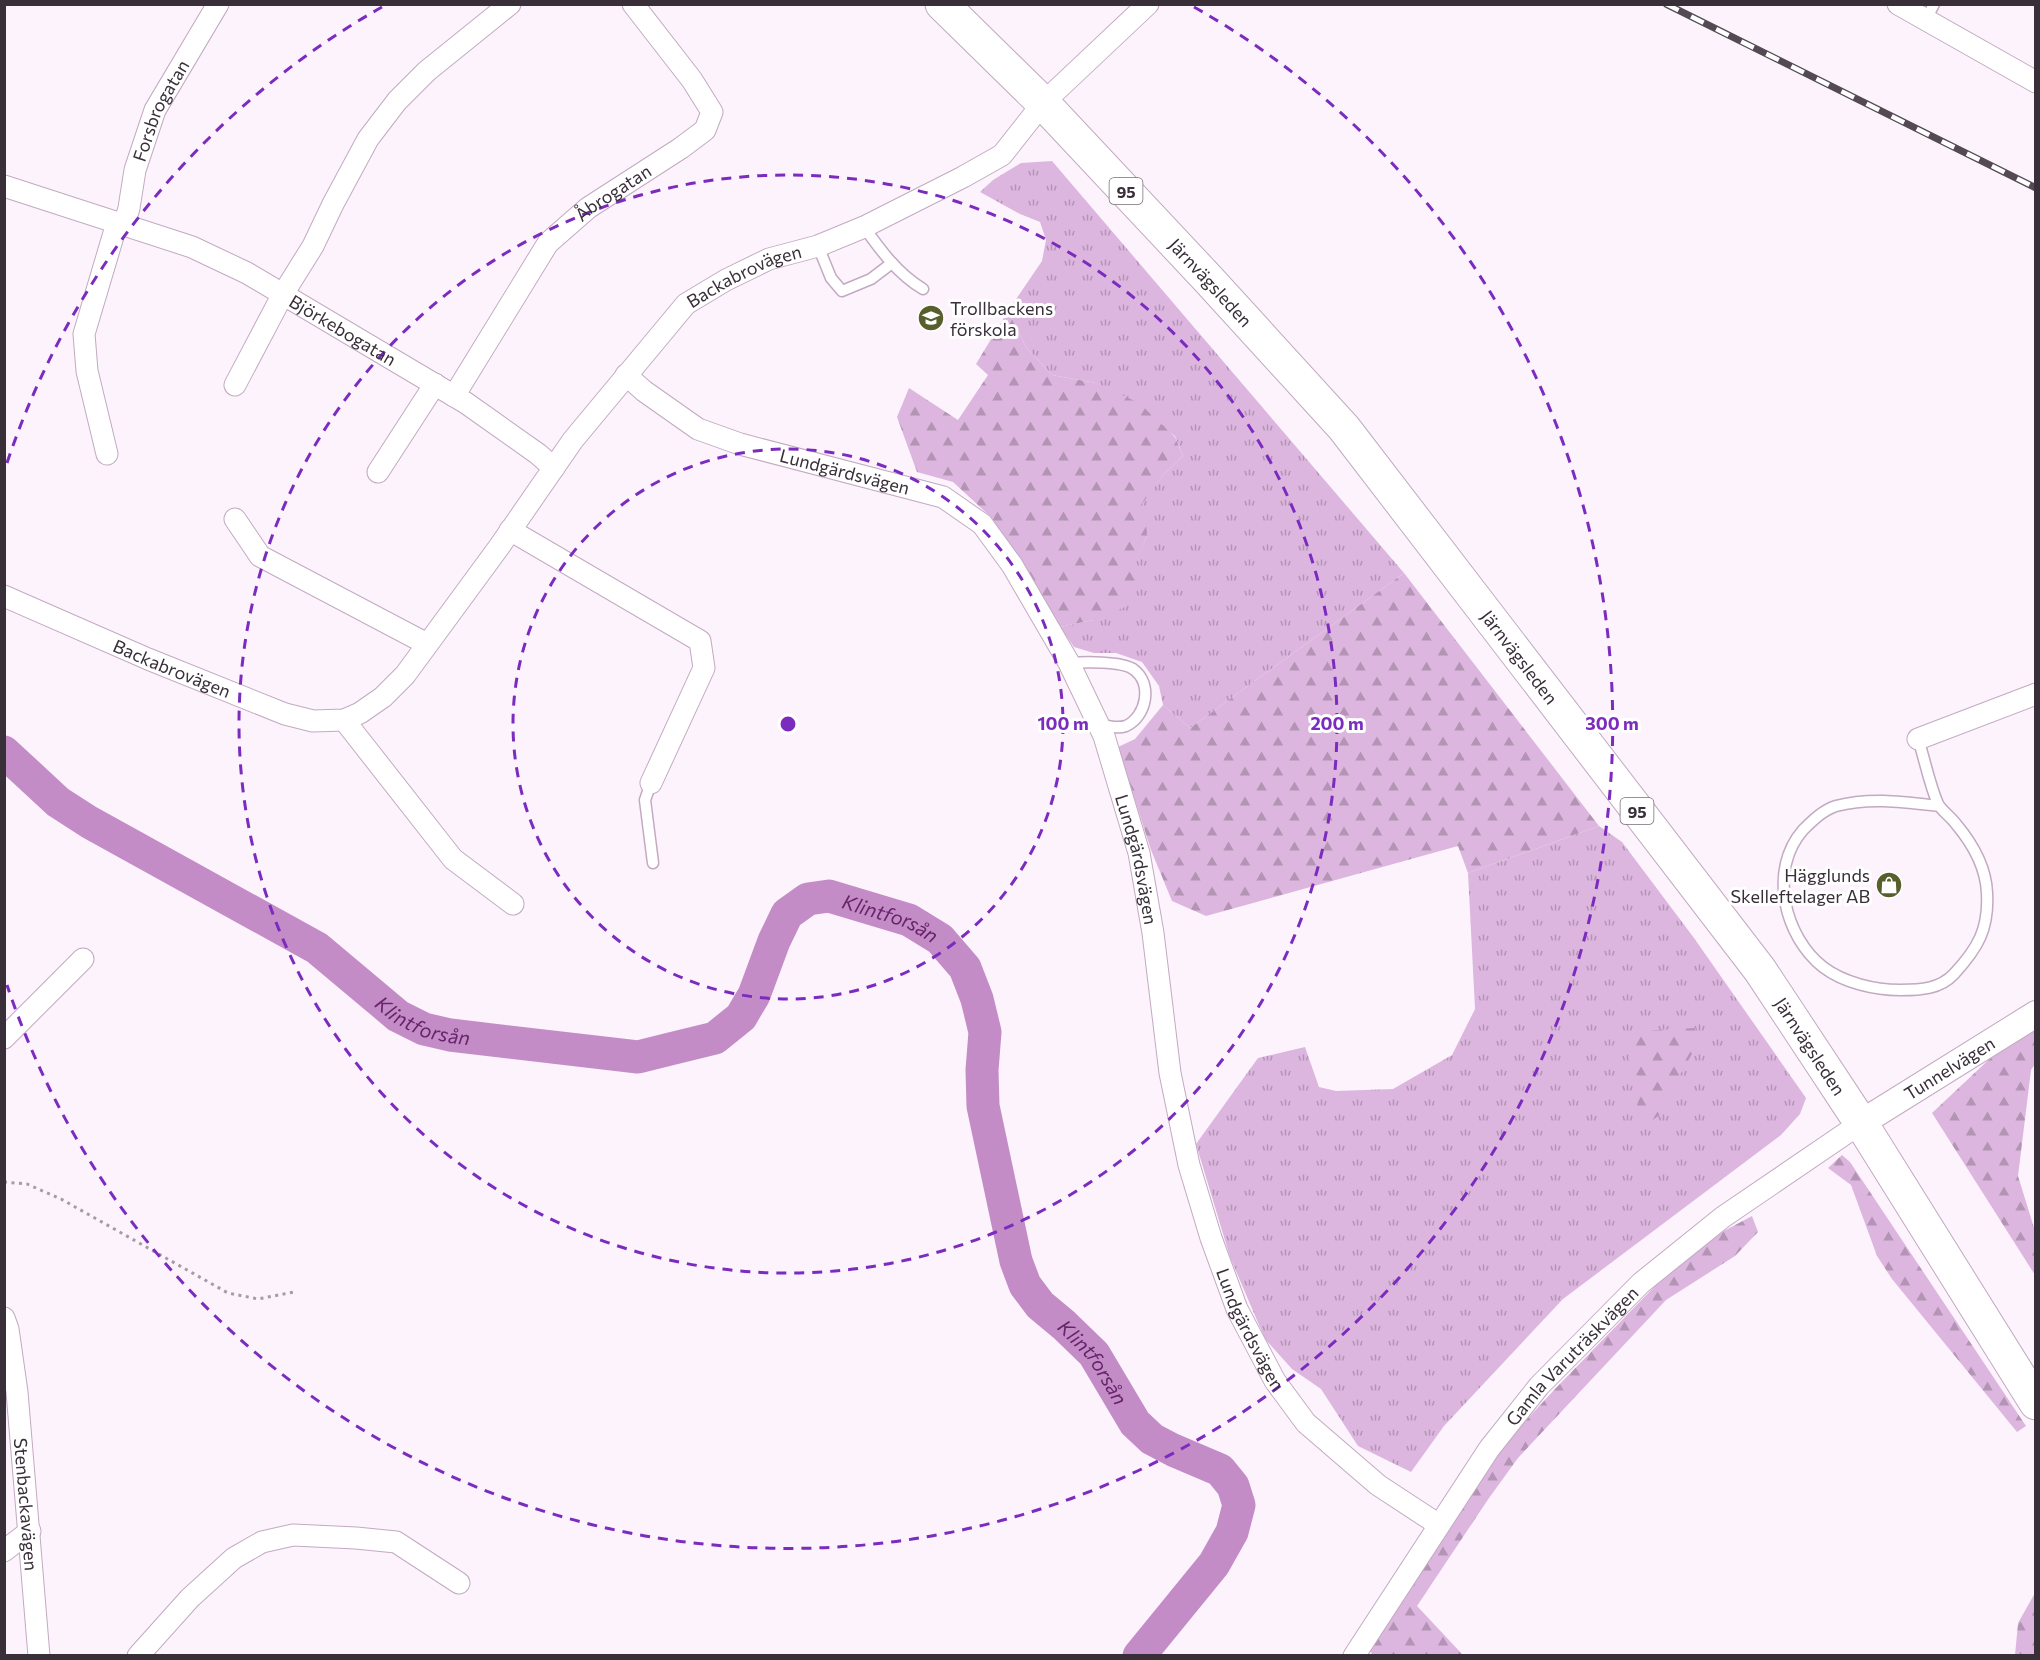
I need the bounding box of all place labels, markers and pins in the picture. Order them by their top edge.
place label: Trollbackens förskola [950,297,1053,340]
school or university icon: Trollbackens förskola [916,303,946,333]
centre of rings [778,714,798,734]
place label: Hägglunds Skelleftelager AB [1731,864,1870,907]
shop icon: Hägglunds Skelleftelager AB [1874,870,1904,900]

